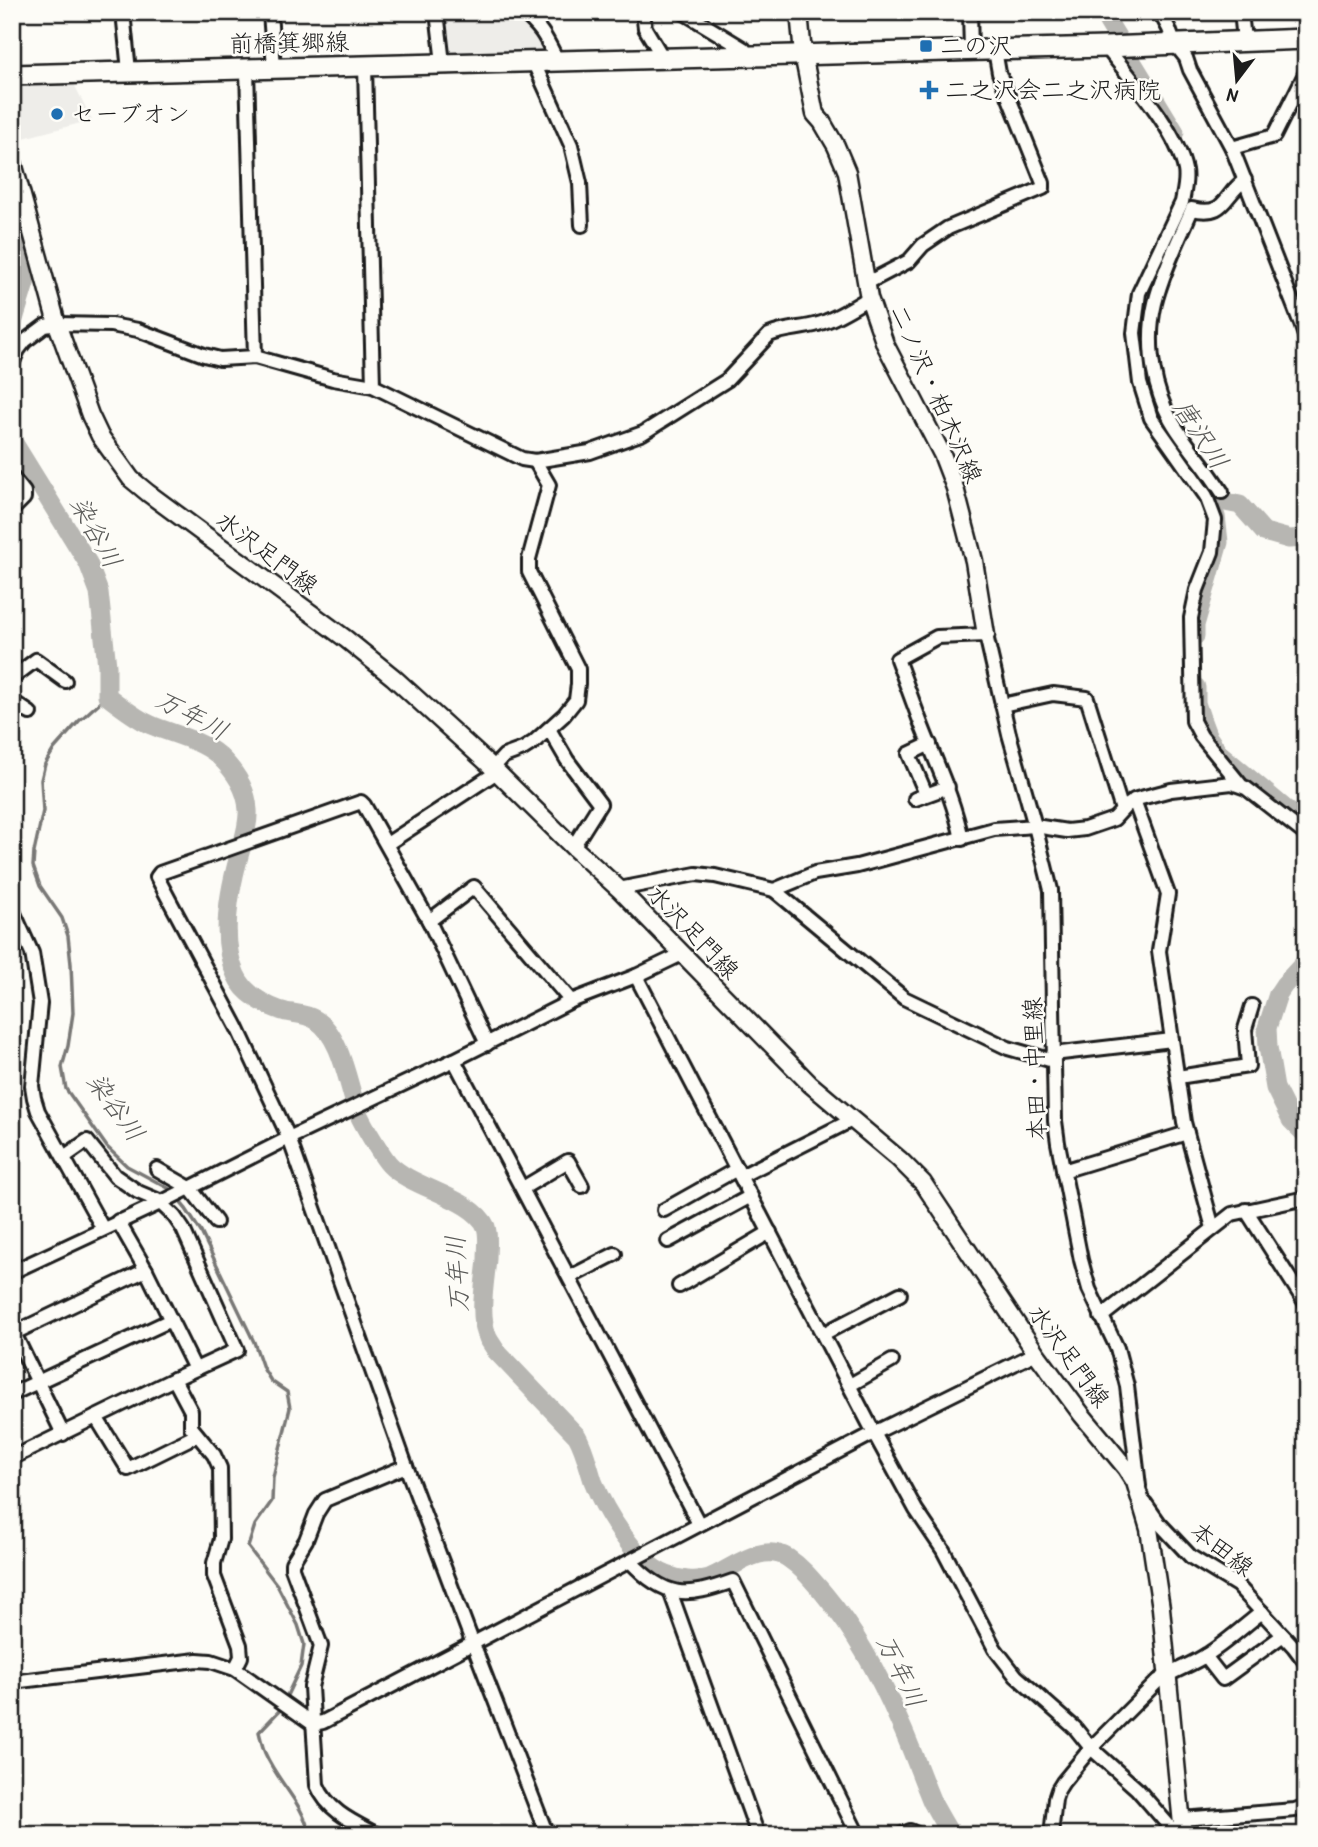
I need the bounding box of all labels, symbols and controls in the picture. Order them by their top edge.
street label: 前橋箕郷線 [229,25,349,59]
place label: 二の沢 [940,29,1012,61]
marker: 二の沢 [918,38,934,54]
north arrow [1202,46,1272,116]
place label: 二之沢会二之沢病院 [945,73,1161,105]
marker: 二之沢会二之沢病院 [919,80,939,100]
text: N [1224,82,1241,110]
place label: セーブオン [71,97,190,129]
marker: セーブオン [49,106,65,122]
street label: 二ノ沢・柏木沢線 [883,299,991,488]
water label: 唐沢川 [1165,391,1237,476]
water label: 染谷川 [62,489,131,574]
street label: 水沢足門線 [210,503,325,601]
water label: 万年川 [150,681,235,748]
street label: 水沢足門線 [641,877,747,986]
street label: 本田・中里線 [1015,997,1053,1142]
water label: 染谷川 [79,1065,153,1149]
water label: 万年川 [437,1234,476,1314]
street label: 水沢足門線 [1022,1297,1118,1413]
street label: 本田線 [1184,1513,1261,1583]
water label: 万年川 [869,1628,934,1714]

